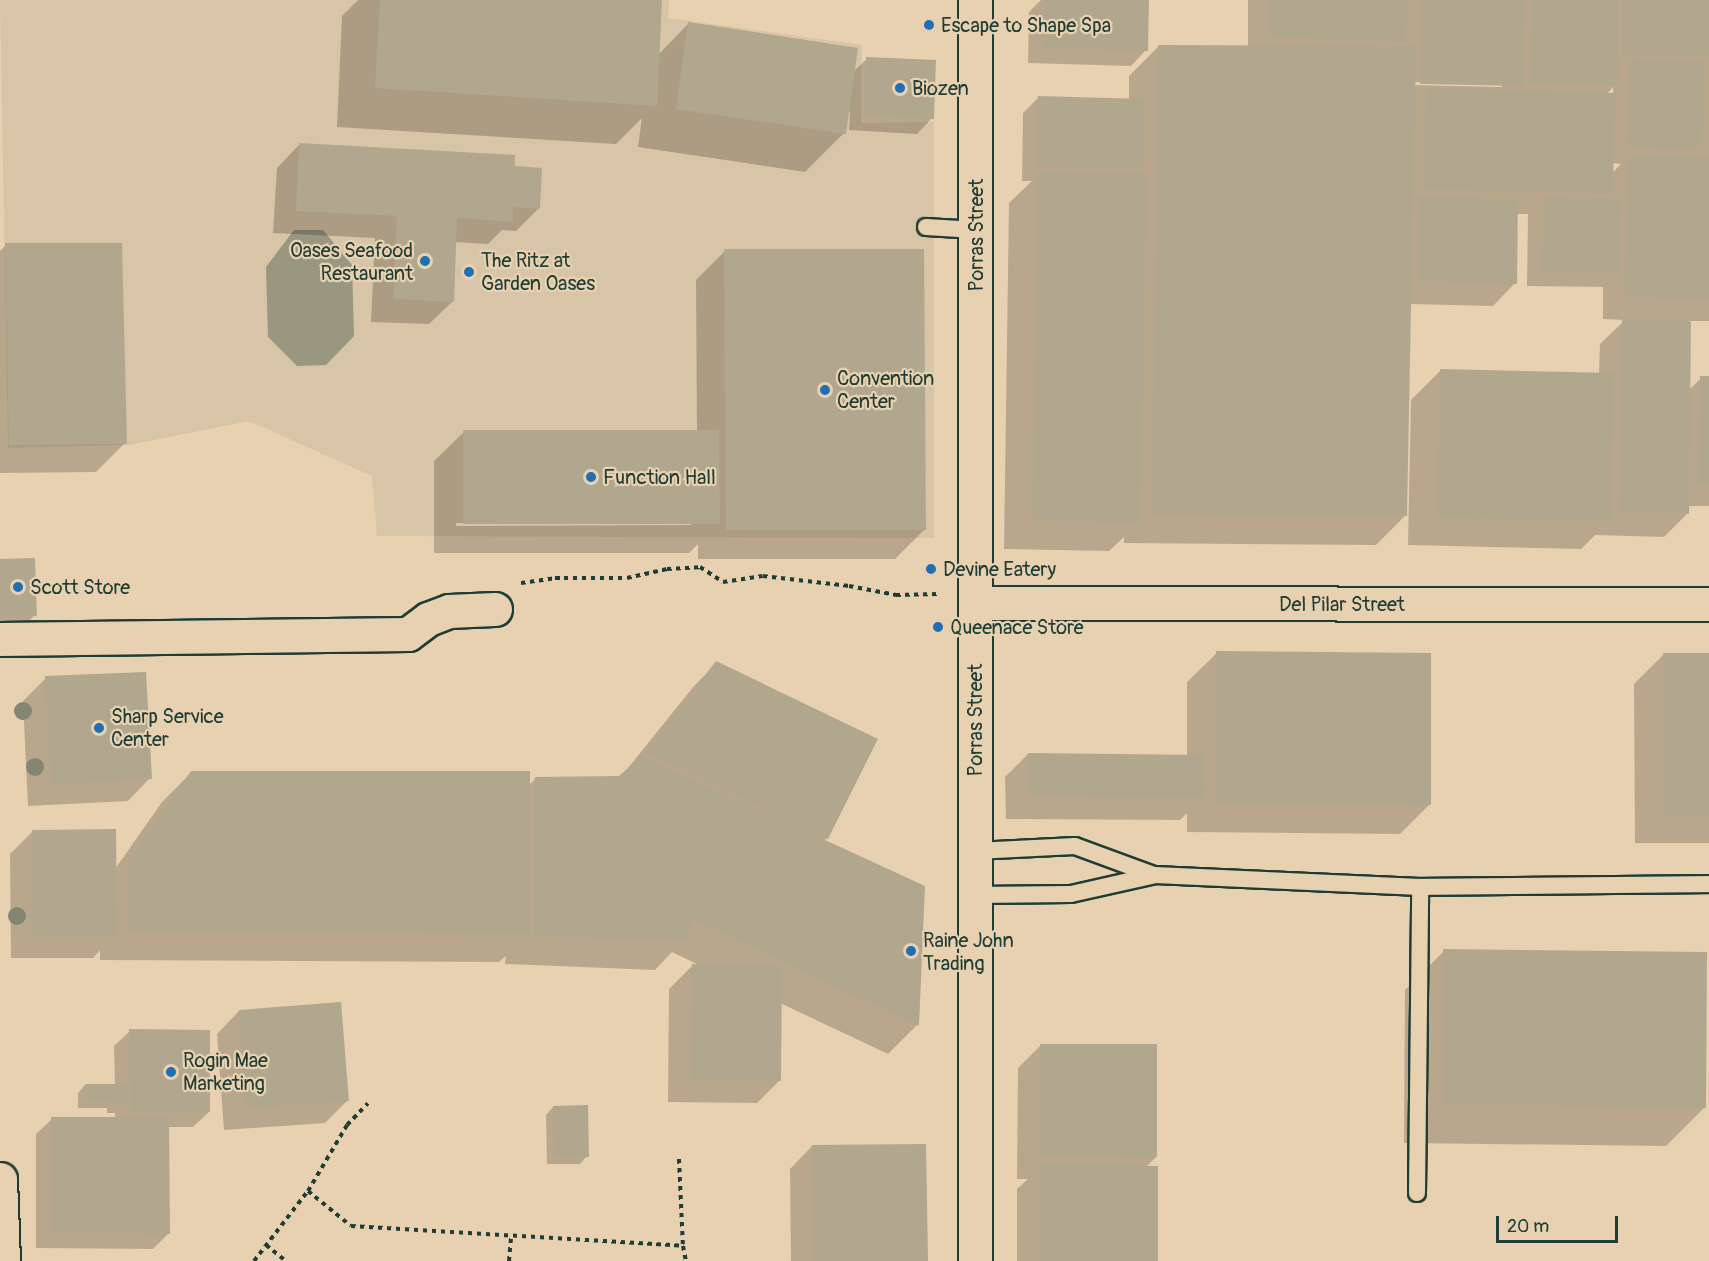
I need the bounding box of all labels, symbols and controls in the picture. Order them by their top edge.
place label: Escape to Shape Spa [941,13,1111,37]
marker: Escape to Shape Spa [922,18,936,32]
place label: Biozen [912,76,969,100]
marker: Biozen [893,81,907,95]
street label: Porras Street [964,179,988,291]
place label: Oases Seafood Restaurant [290,238,413,285]
place label: The Ritz at Garden Oases [481,248,595,295]
marker: Oases Seafood Restaurant [418,254,432,268]
marker: The Ritz at Garden Oases [462,265,476,279]
place label: Convention Center [837,366,934,413]
marker: Convention Center [818,383,832,397]
place label: Function Hall [603,465,716,489]
marker: Function Hall [584,470,598,484]
place label: Devine Eatery [943,557,1056,581]
marker: Devine Eatery [924,562,938,576]
place label: Scott Store [30,575,130,599]
marker: Scott Store [11,580,25,594]
street label: Del Pilar Street [1279,592,1405,616]
place label: Queenace Store [950,615,1084,639]
marker: Queenace Store [931,620,945,634]
street label: Porras Street [963,664,987,776]
place label: Sharp Service Center [111,704,223,751]
marker: Sharp Service Center [92,721,106,735]
place label: Raine John Trading [923,928,1014,975]
marker: Raine John Trading [904,944,918,958]
place label: Rogin Mae Marketing [183,1048,268,1095]
marker: Rogin Mae Marketing [164,1065,178,1079]
scale bar [1499,1204,1620,1242]
text: 20 m [1507,1215,1549,1238]

